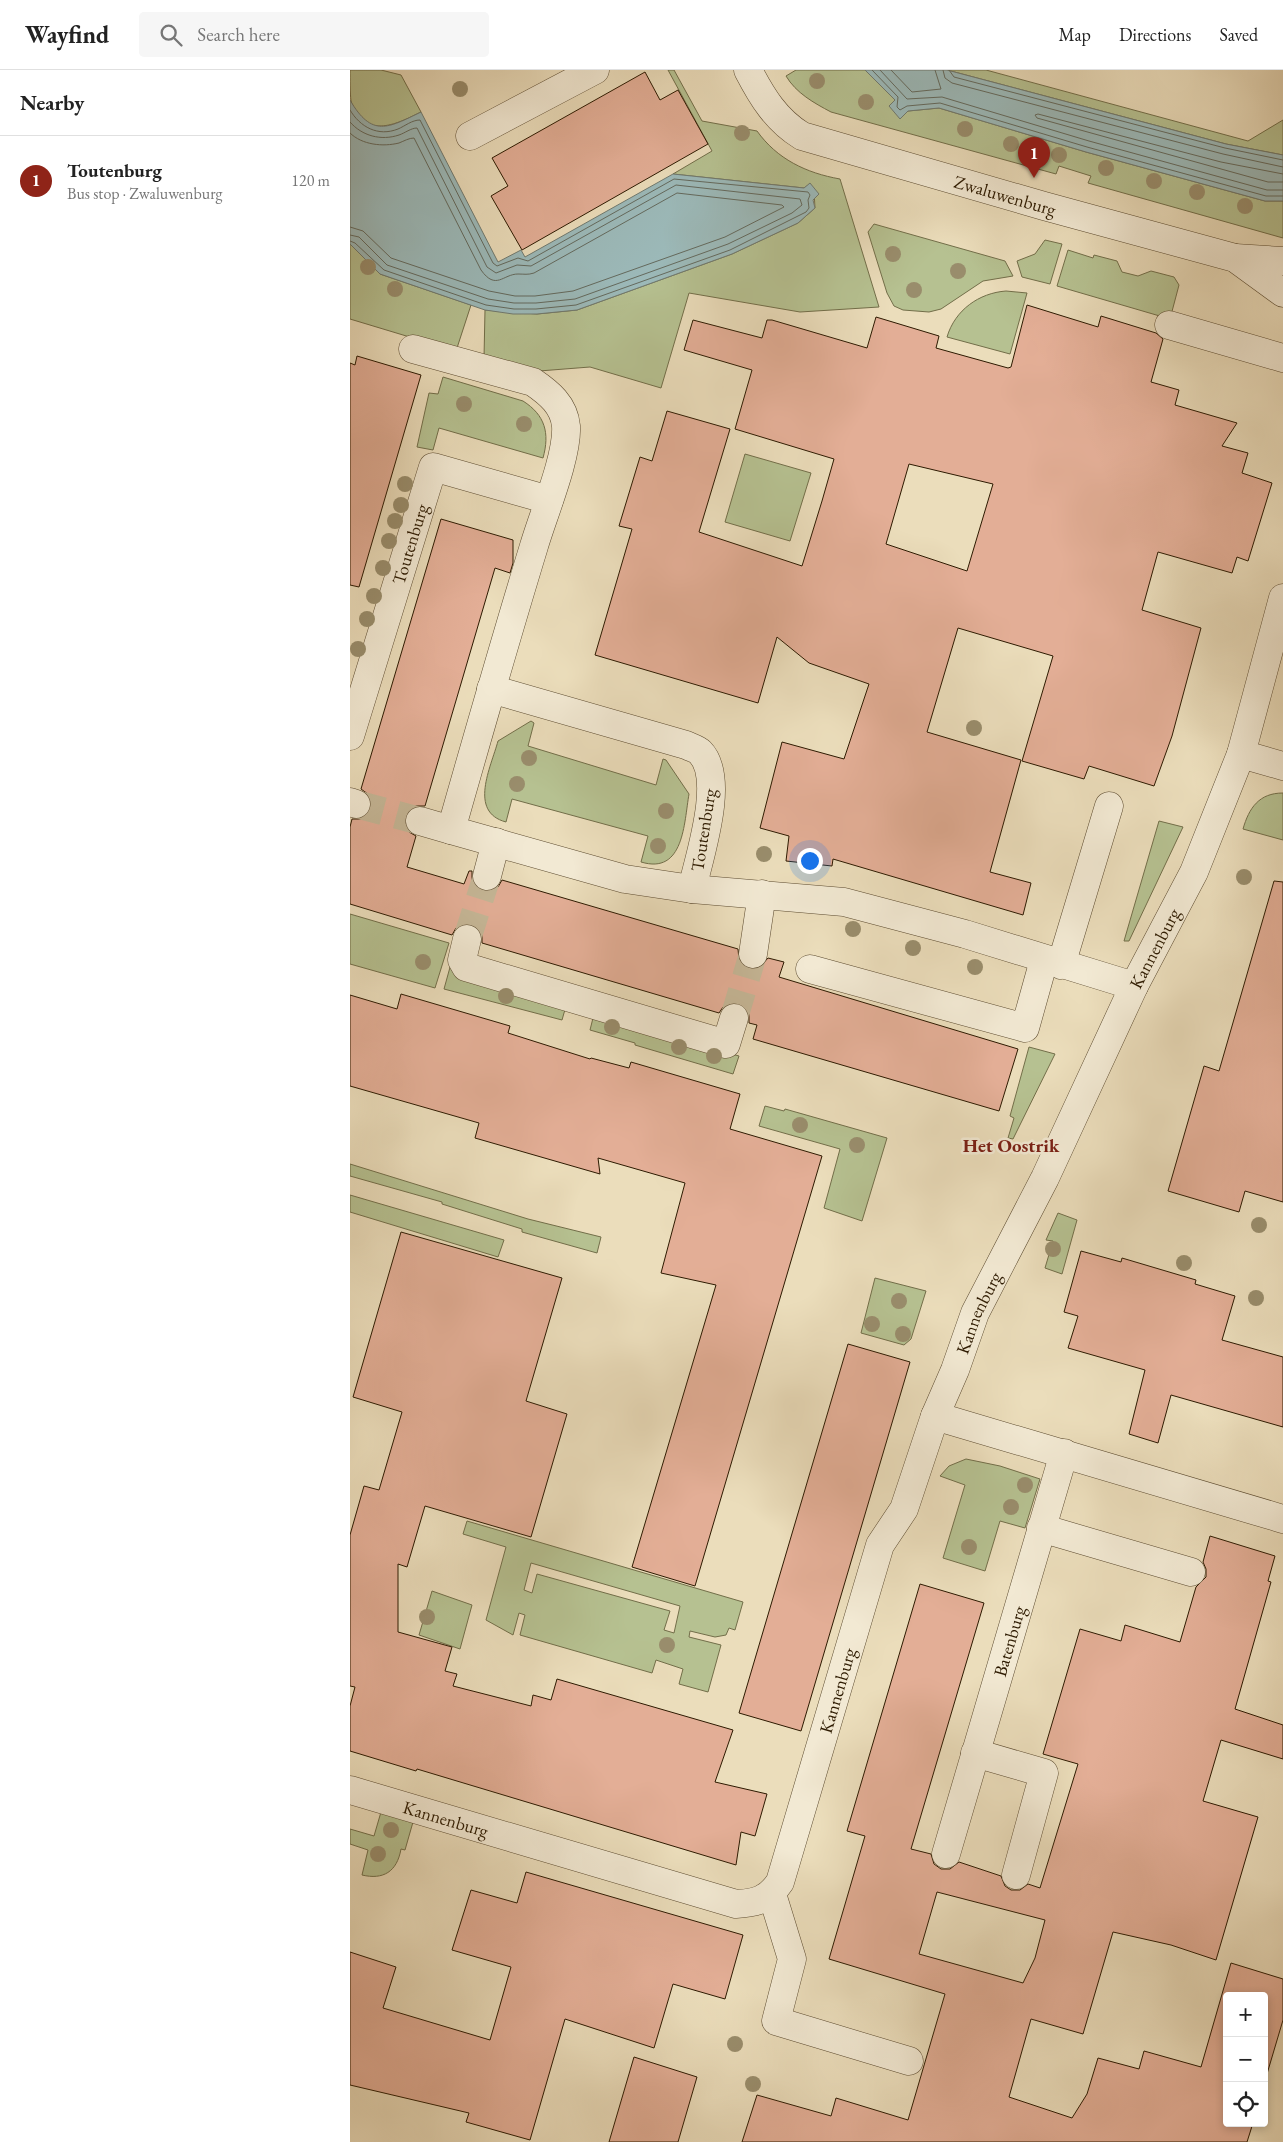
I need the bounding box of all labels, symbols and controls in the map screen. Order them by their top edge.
search box [139,12,489,57]
text: Wayfind [25,19,109,50]
icon: search [157,21,185,49]
text: Search here [197,22,280,47]
text: Map [1059,23,1091,46]
text: Directions [1119,23,1191,46]
text: Saved [1219,23,1258,46]
text: Nearby [20,89,84,116]
pin: 1 [1018,137,1050,178]
text: Toutenburg [67,158,162,183]
street label: Zwaluwenburg [952,169,1059,220]
text: 1 [32,170,40,191]
text: 120 m [291,170,330,191]
text: Bus stop · Zwaluwenburg [67,183,222,204]
street label: Toutenburg [386,501,433,587]
street label: Toutenburg [685,787,721,873]
your location [797,848,823,874]
street label: Kannenburg [1123,904,1185,992]
district label: Het Oostrik [963,1133,1060,1158]
street label: Kannenburg [950,1267,1006,1357]
street label: Batenburg [987,1603,1030,1679]
street label: Kannenburg [813,1645,860,1736]
street label: Kannenburg [401,1795,491,1842]
map controls [1223,1992,1268,2127]
button: + [1223,1992,1268,2037]
button: − [1223,2037,1268,2082]
button: locate [1223,2082,1268,2127]

